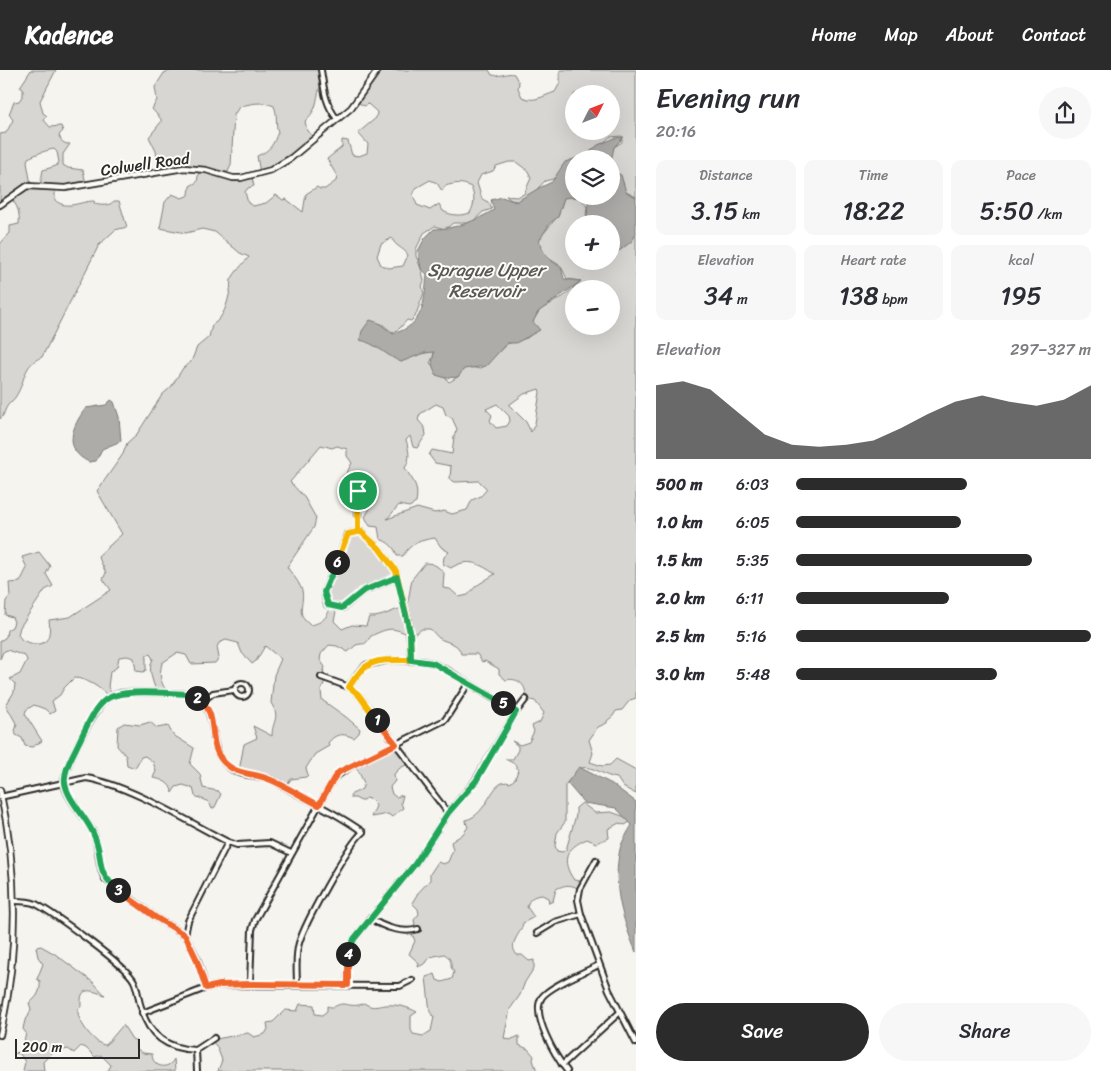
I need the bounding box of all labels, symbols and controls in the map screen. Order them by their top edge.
text: Kadence [25,14,113,56]
text: Home [812,19,857,51]
text: Map [885,19,918,51]
text: About [946,19,994,51]
text: Contact [1022,19,1086,51]
text: Evening run [656,73,800,122]
north arrow [565,85,620,140]
map controls [565,85,620,335]
button: share [1039,87,1091,139]
text: 20:16 [656,117,696,146]
street label: Colwell Road [99,143,193,185]
button: layers [565,150,620,205]
text: Distance [699,163,752,188]
text: Time [859,163,888,188]
text: Pace [1006,163,1036,188]
text: 3.15 [691,188,739,233]
text: 18:22 [842,188,905,233]
text: 5:50 [980,188,1034,233]
text: km [739,202,760,227]
text: /km [1034,202,1063,227]
button: + [565,215,620,270]
text: Elevation [697,248,754,273]
text: Heart rate [841,248,906,273]
text: kcal [1008,248,1034,273]
water label: Sprague Upper Reservoir [428,254,548,307]
text: 34 [704,273,733,318]
text: 138 [839,273,879,318]
text: 195 [1000,273,1042,318]
button: − [565,280,620,335]
text: m [733,287,748,312]
text: bpm [879,287,908,312]
text: Elevation [656,335,721,364]
text: 297–327 m [1010,335,1091,364]
pin [337,470,379,512]
text: 500 m [656,470,702,499]
text: 6:03 [736,470,769,499]
icon: arrive [344,477,372,505]
text: 1.0 km [656,508,703,537]
text: 6:05 [736,508,770,537]
text: 1.5 km [656,546,702,575]
text: 5:35 [736,546,769,575]
pin: 6 [324,550,350,574]
text: 6 [334,550,341,575]
text: 2.0 km [656,584,705,613]
text: 6:11 [736,584,764,613]
text: 2.5 km [656,622,705,651]
text: 5:16 [736,622,767,651]
text: 3.0 km [656,660,705,689]
text: 5:48 [736,660,770,689]
pin: 2 [184,686,210,710]
text: 2 [193,686,202,711]
pin: 5 [490,690,516,716]
text: 5 [499,691,508,716]
pin: 1 [364,708,390,732]
text: 1 [374,708,381,733]
pin: 3 [106,878,130,902]
text: 3 [115,878,122,903]
pin: 4 [336,942,360,966]
text: 4 [344,942,353,967]
button: Save [656,1003,869,1061]
button: Share [879,1003,1091,1061]
text: 200 m [22,1035,62,1060]
scale bar [15,1036,140,1059]

